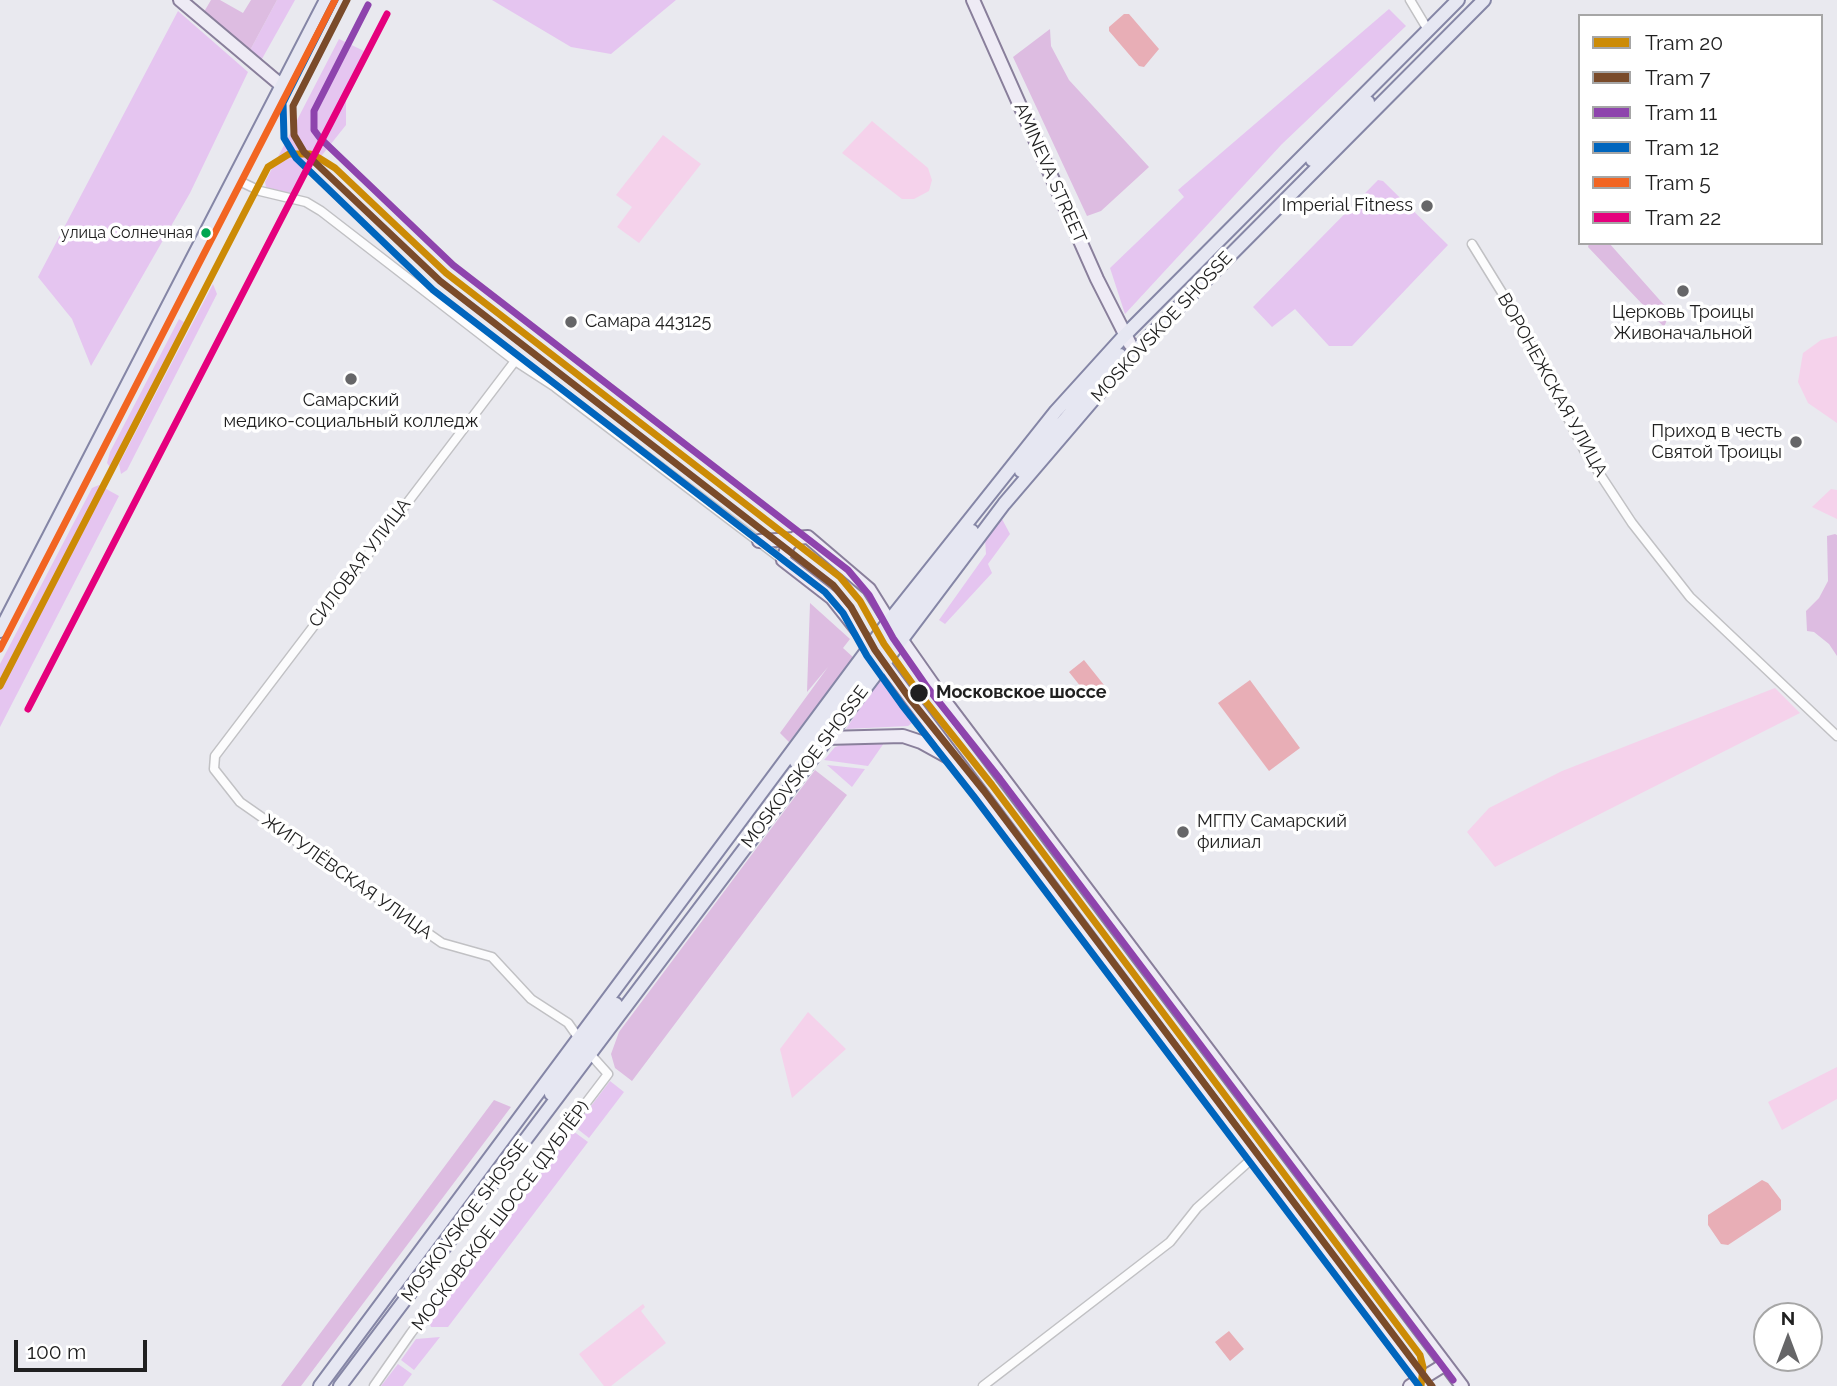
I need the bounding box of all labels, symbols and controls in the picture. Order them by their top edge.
legend [1578,14,1823,245]
text: Tram 20 [1645,30,1723,55]
text: Tram 7 [1645,65,1711,90]
street label: AMINEVA STREET [1009,99,1091,247]
text: Tram 11 [1645,100,1717,125]
text: Tram 12 [1645,135,1719,160]
text: Tram 5 [1645,170,1711,195]
place label: Imperial Fitness [1282,195,1413,217]
marker: Imperial Fitness [1419,198,1435,214]
text: Tram 22 [1645,205,1721,230]
place label: улица Солнечная [61,223,193,243]
marker: улица Солнечная [199,226,213,240]
street label: MOSKOVSKOE SHOSSE [1087,247,1237,407]
marker: Церковь Троицы Живоначальной [1675,283,1691,299]
street label: ВОРОНЕЖСКАЯ УЛИЦА [1492,289,1612,481]
place label: Церковь Троицы Живоначальной [1612,302,1754,344]
place label: Самара 443125 [585,311,711,333]
marker: Самара 443125 [563,314,579,330]
marker: Самарский медико-социальный колледж [343,371,359,387]
place label: Самарский медико-социальный колледж [223,390,479,432]
place label: Приход в честь Святой Троицы [1651,421,1782,464]
marker: Приход в честь Святой Троицы [1788,434,1804,450]
street label: СИЛОВАЯ УЛИЦА [304,494,416,632]
street label: MOSKOVSKOE SHOSSE [737,682,873,852]
marker: Московское шоссе [908,682,930,704]
place label: Московское шоссе [936,682,1107,704]
street label: ЖИГУЛЁВСКАЯ УЛИЦА [258,810,436,944]
place label: МГПУ Самарский филиал [1197,811,1347,854]
marker: МГПУ Самарский филиал [1175,824,1191,840]
street label: МОСКОВСКОЕ ШОССЕ (ДУБЛЁР) [408,1097,594,1335]
street label: MOSKOVSKOE SHOSSE [397,1136,533,1306]
north arrow [1753,1302,1823,1372]
text: N [1781,1307,1795,1329]
scale bar [18,1326,150,1370]
text: 100 m [27,1339,86,1364]

